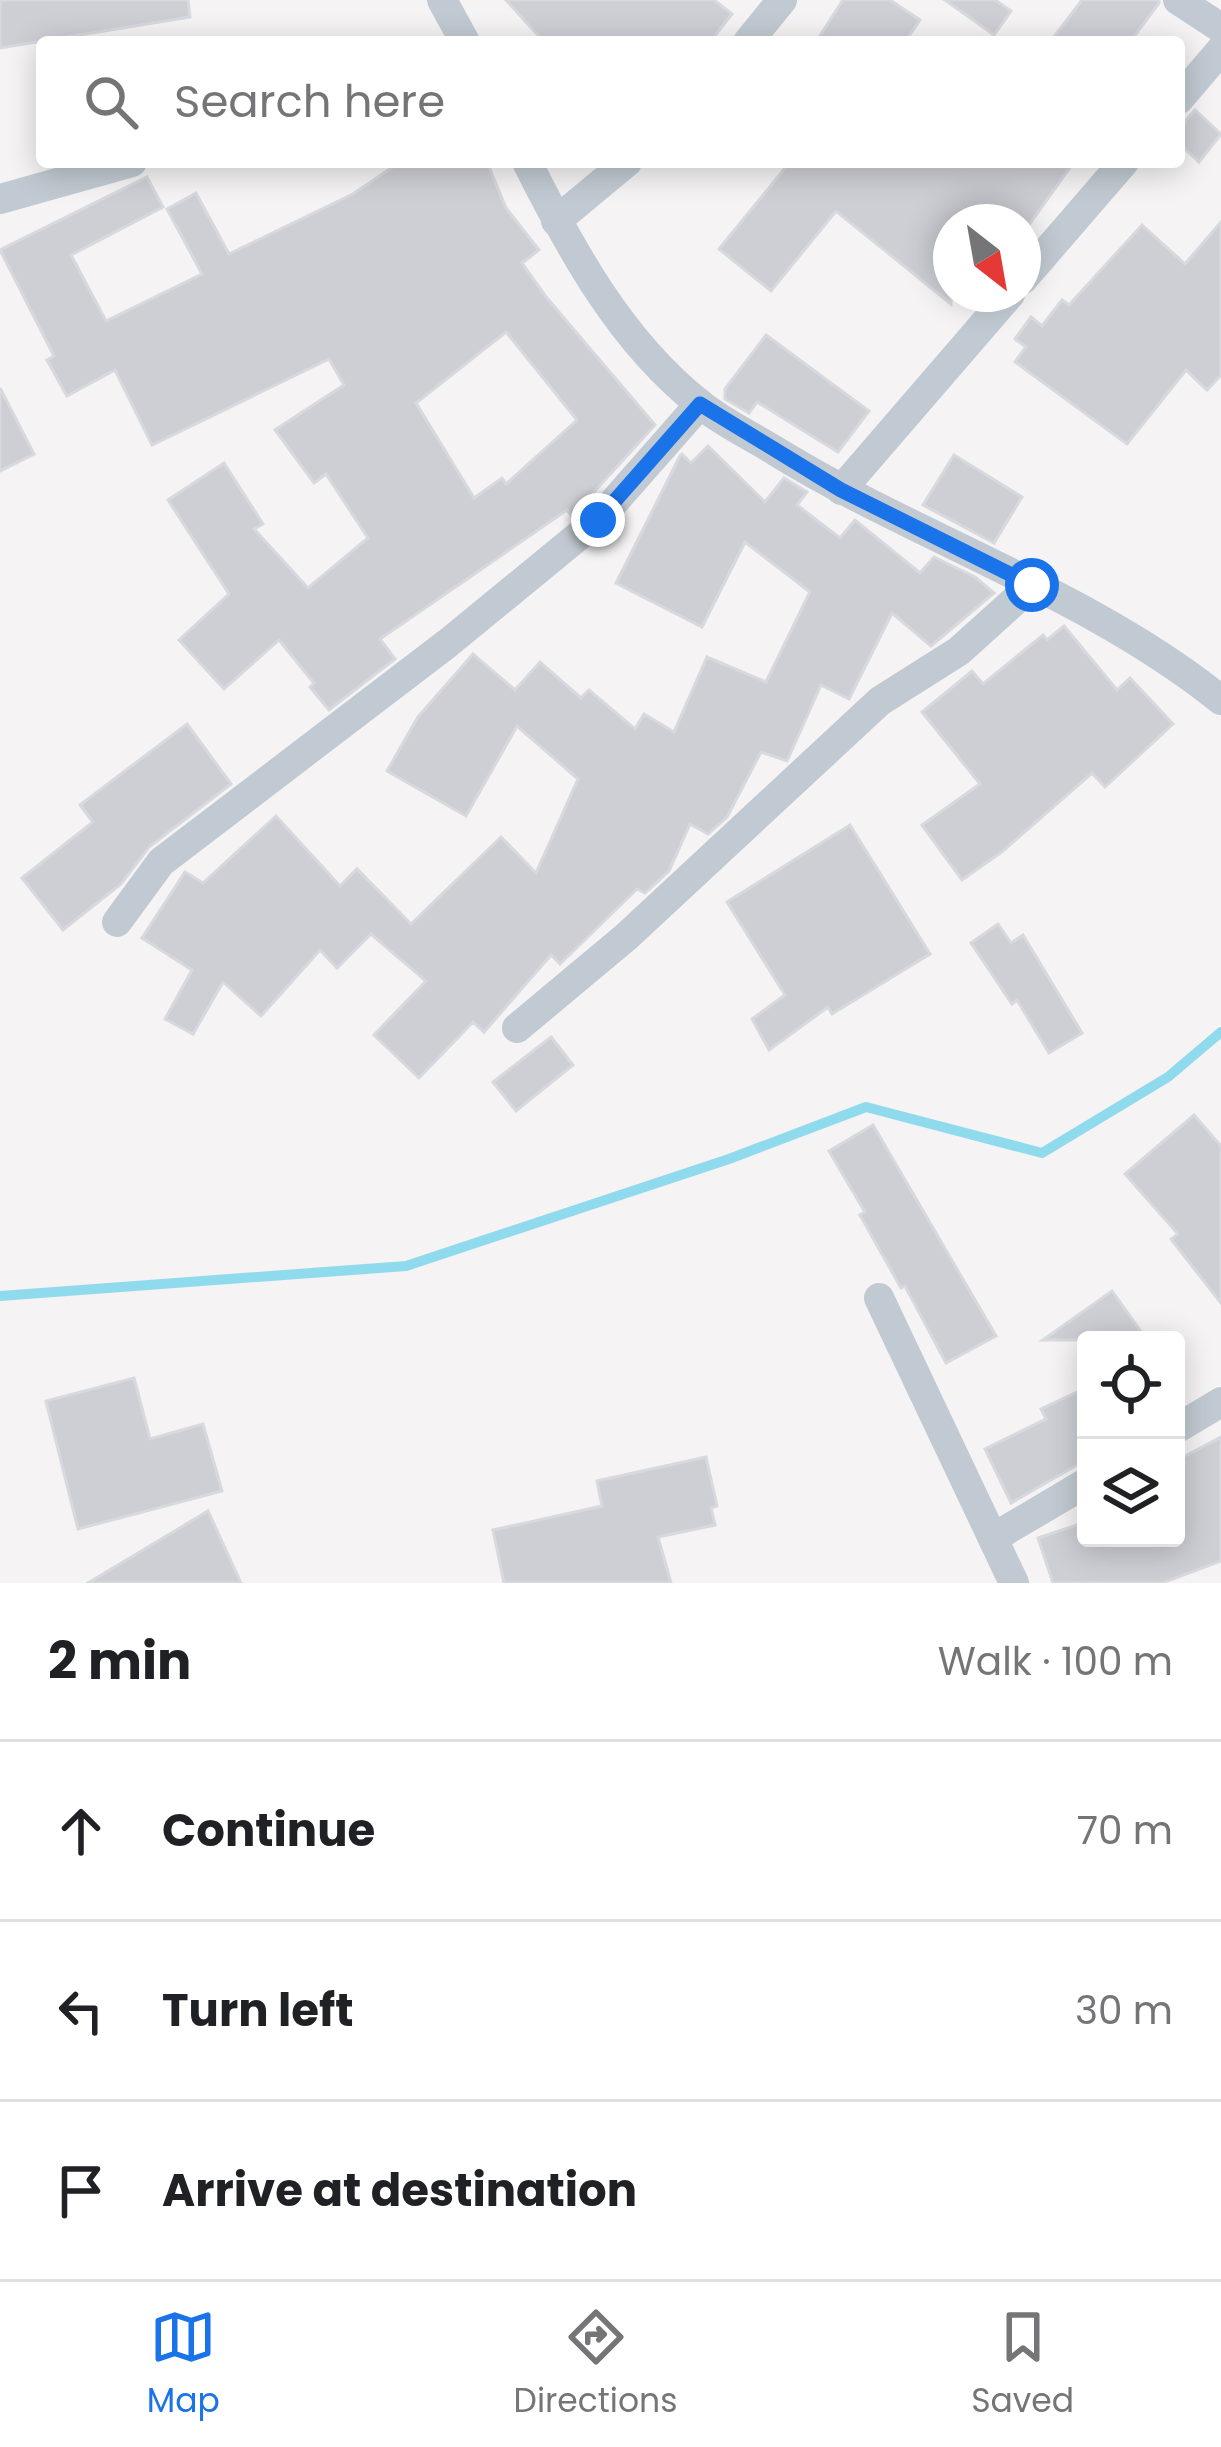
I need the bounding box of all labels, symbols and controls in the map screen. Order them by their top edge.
search box [36,36,1185,168]
icon: search [78,69,144,135]
text: Search here [174,70,445,133]
north arrow [933,204,1041,312]
route end [571,493,625,547]
route start [1005,558,1059,612]
map controls [1077,1331,1185,1547]
button: locate [1077,1331,1185,1439]
button: layers [1077,1439,1185,1547]
text: 2 min [48,1625,191,1697]
text: Walk · 100 m [938,1634,1173,1689]
icon: ahead [48,1798,114,1864]
text: Continue [162,1799,375,1862]
text: 70 m [1077,1803,1173,1858]
icon: left [48,1978,114,2044]
text: Turn left [162,1979,354,2042]
text: 30 m [1075,1983,1173,2038]
icon: arrive [48,2158,114,2224]
text: Arrive at destination [162,2159,637,2222]
tab: Map [147,2304,220,2426]
tab: Directions [514,2304,677,2426]
tab: Saved [971,2304,1074,2426]

